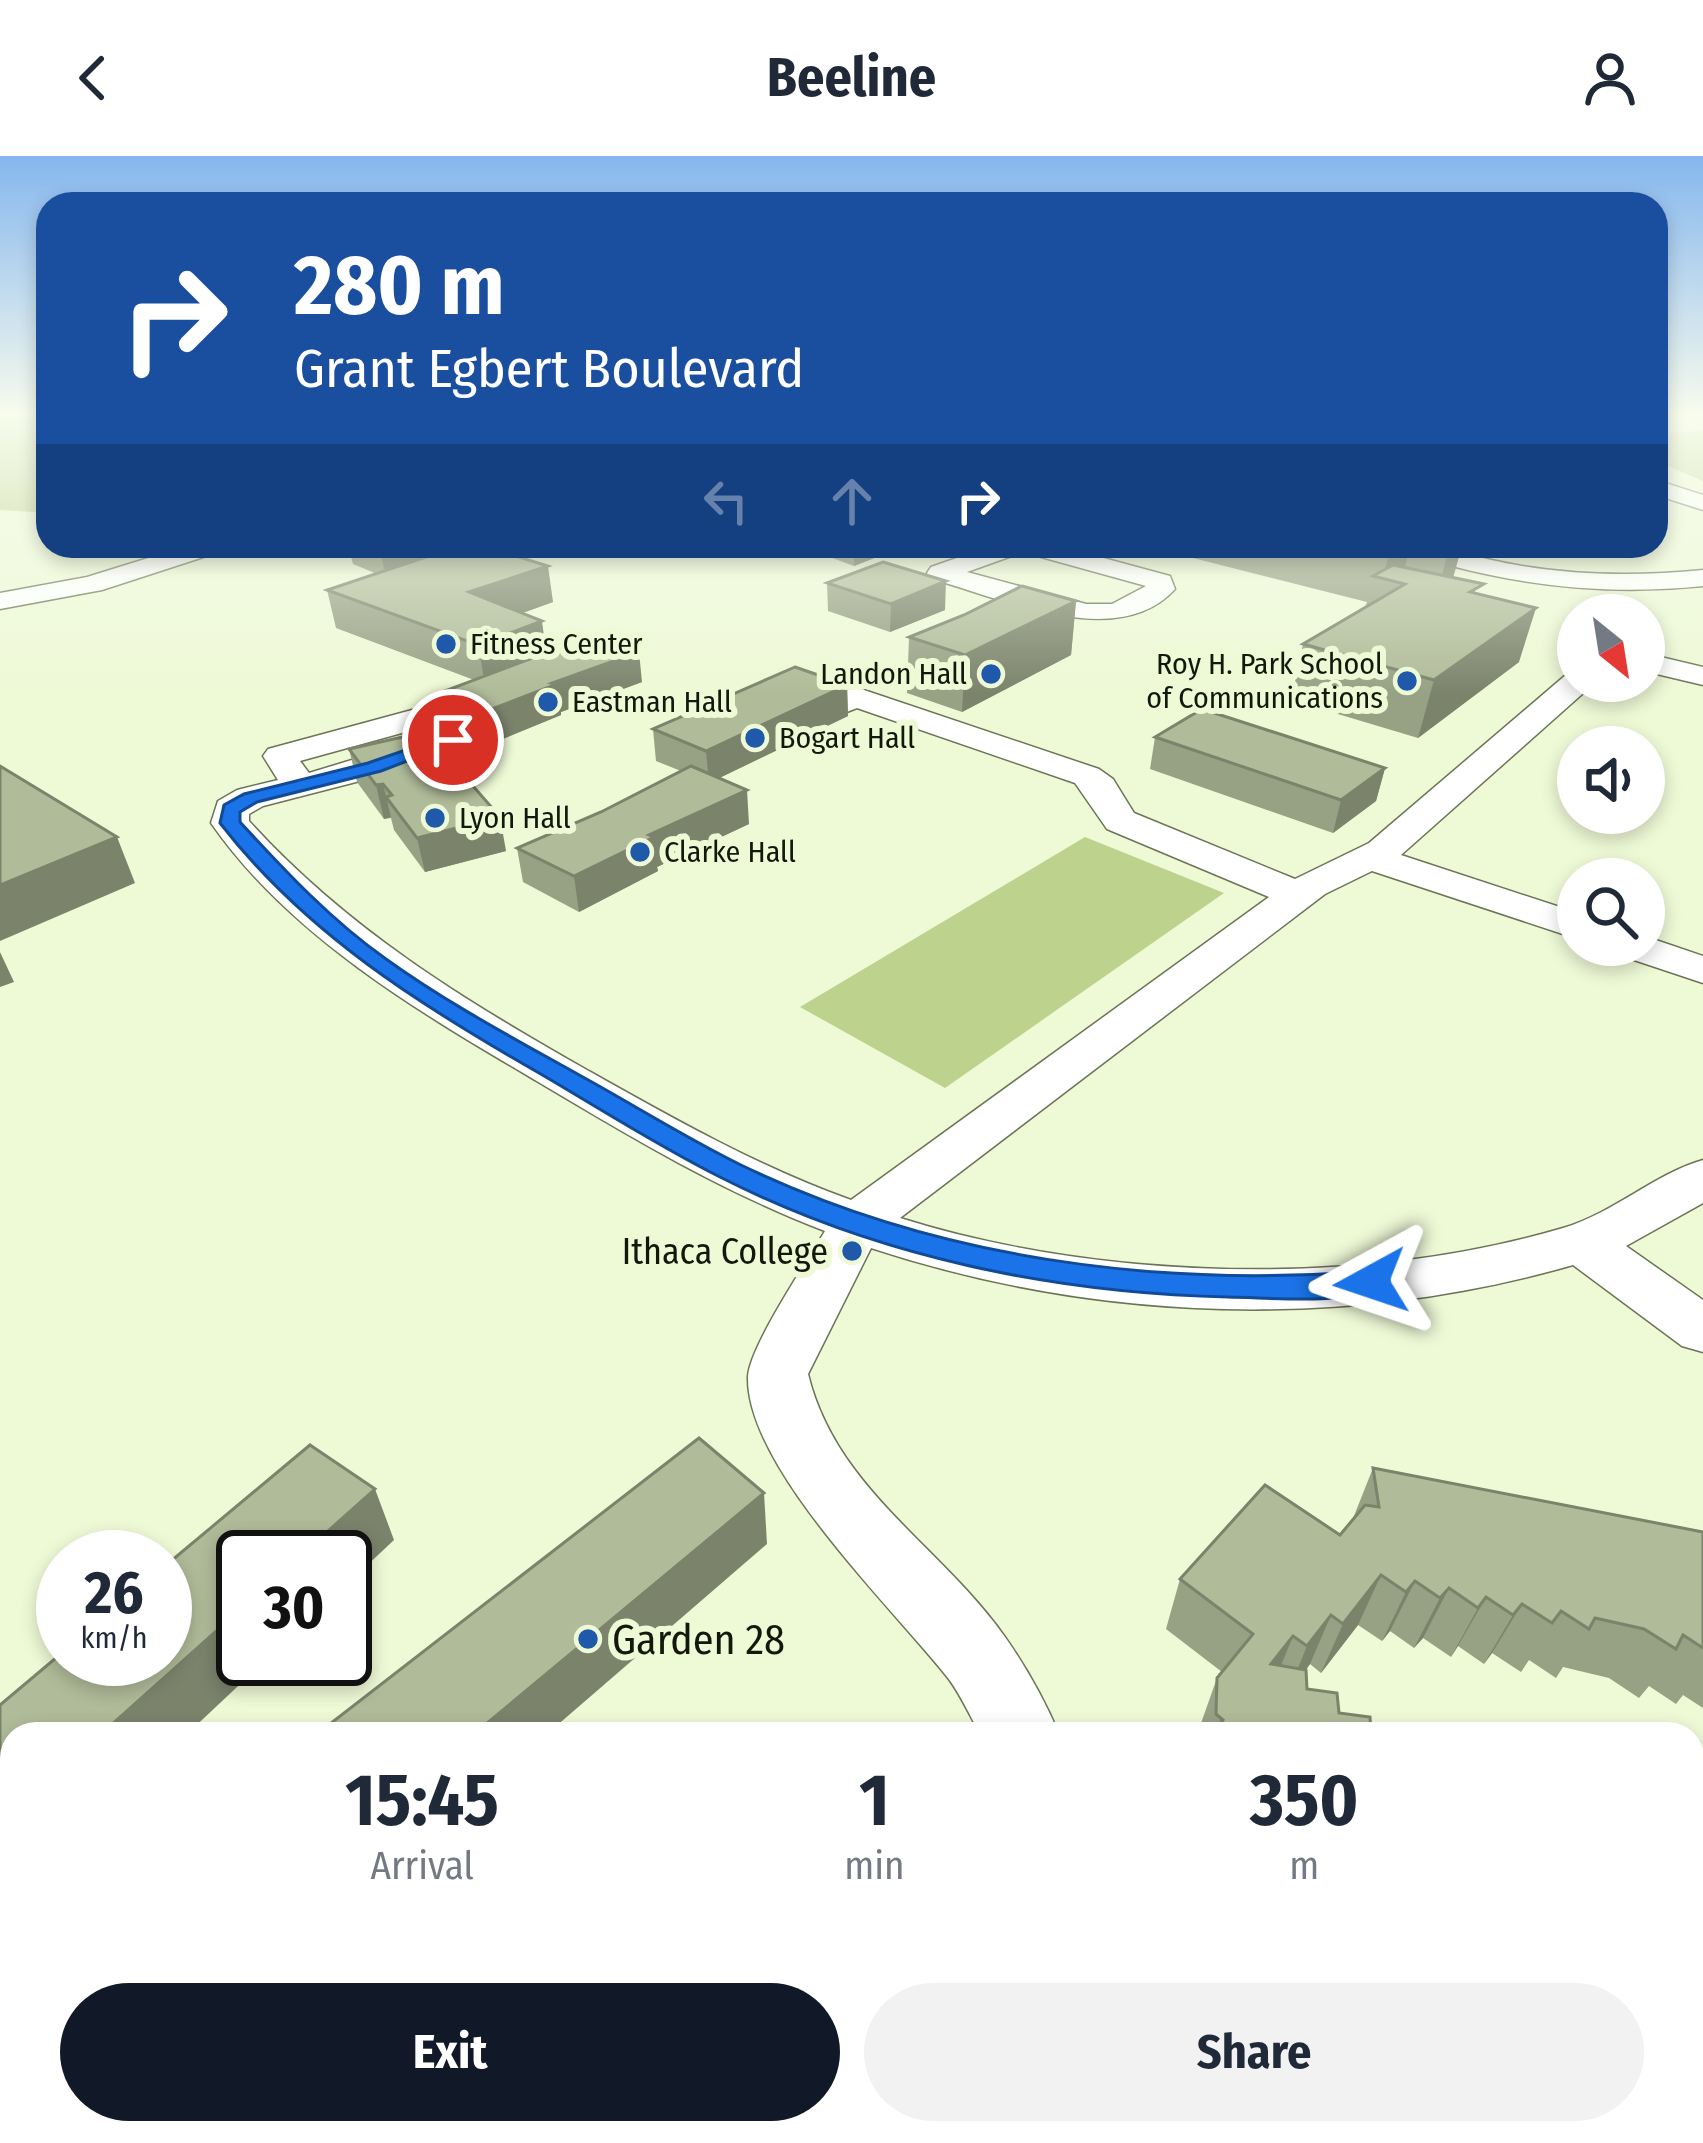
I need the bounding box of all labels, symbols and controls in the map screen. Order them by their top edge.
icon: back [60,45,126,111]
icon: person [1577,45,1643,111]
text: Beeline [767,46,936,110]
text: 280 m [294,235,505,336]
icon: right [96,240,252,396]
text: Grant Egbert Boulevard [294,337,804,401]
icon: left [693,468,759,534]
icon: ahead [819,468,885,534]
icon: right [945,468,1011,534]
north arrow [1557,594,1665,702]
map controls [1557,594,1665,966]
place label: Fitness Center [470,626,643,662]
marker: Fitness Center [433,631,459,657]
place label: Roy H. Park School of Communications [1146,646,1383,716]
place label: Landon Hall [820,656,967,692]
marker: Landon Hall [978,661,1004,687]
marker: Roy H. Park School of Communications [1394,668,1420,694]
place label: Eastman Hall [572,684,732,720]
pin [402,689,504,791]
marker: Eastman Hall [535,689,561,715]
icon: arrive [420,707,486,773]
place label: Bogart Hall [779,720,915,756]
marker: Bogart Hall [742,725,768,751]
button: sound [1557,726,1665,834]
place label: Lyon Hall [459,800,571,836]
marker: Lyon Hall [422,805,448,831]
place label: Clarke Hall [664,834,796,870]
marker: Clarke Hall [627,839,653,865]
button: search [1557,858,1665,966]
position arrow [1308,1219,1434,1345]
place label: Ithaca College [622,1230,828,1274]
marker: Ithaca College [839,1238,865,1264]
speed limit sign: 30 [216,1530,372,1686]
text: 26 [84,1557,144,1629]
place label: Garden 28 [612,1615,785,1665]
text: km/h [81,1620,147,1656]
marker: Garden 28 [575,1626,601,1652]
text: 15:45 [345,1758,499,1844]
text: 1 [859,1758,890,1844]
text: 350 [1250,1758,1359,1844]
text: Arrival [370,1843,474,1889]
text: min [844,1843,905,1889]
text: m [1289,1843,1319,1889]
button: Exit [60,1983,840,2121]
button: Share [864,1983,1644,2121]

